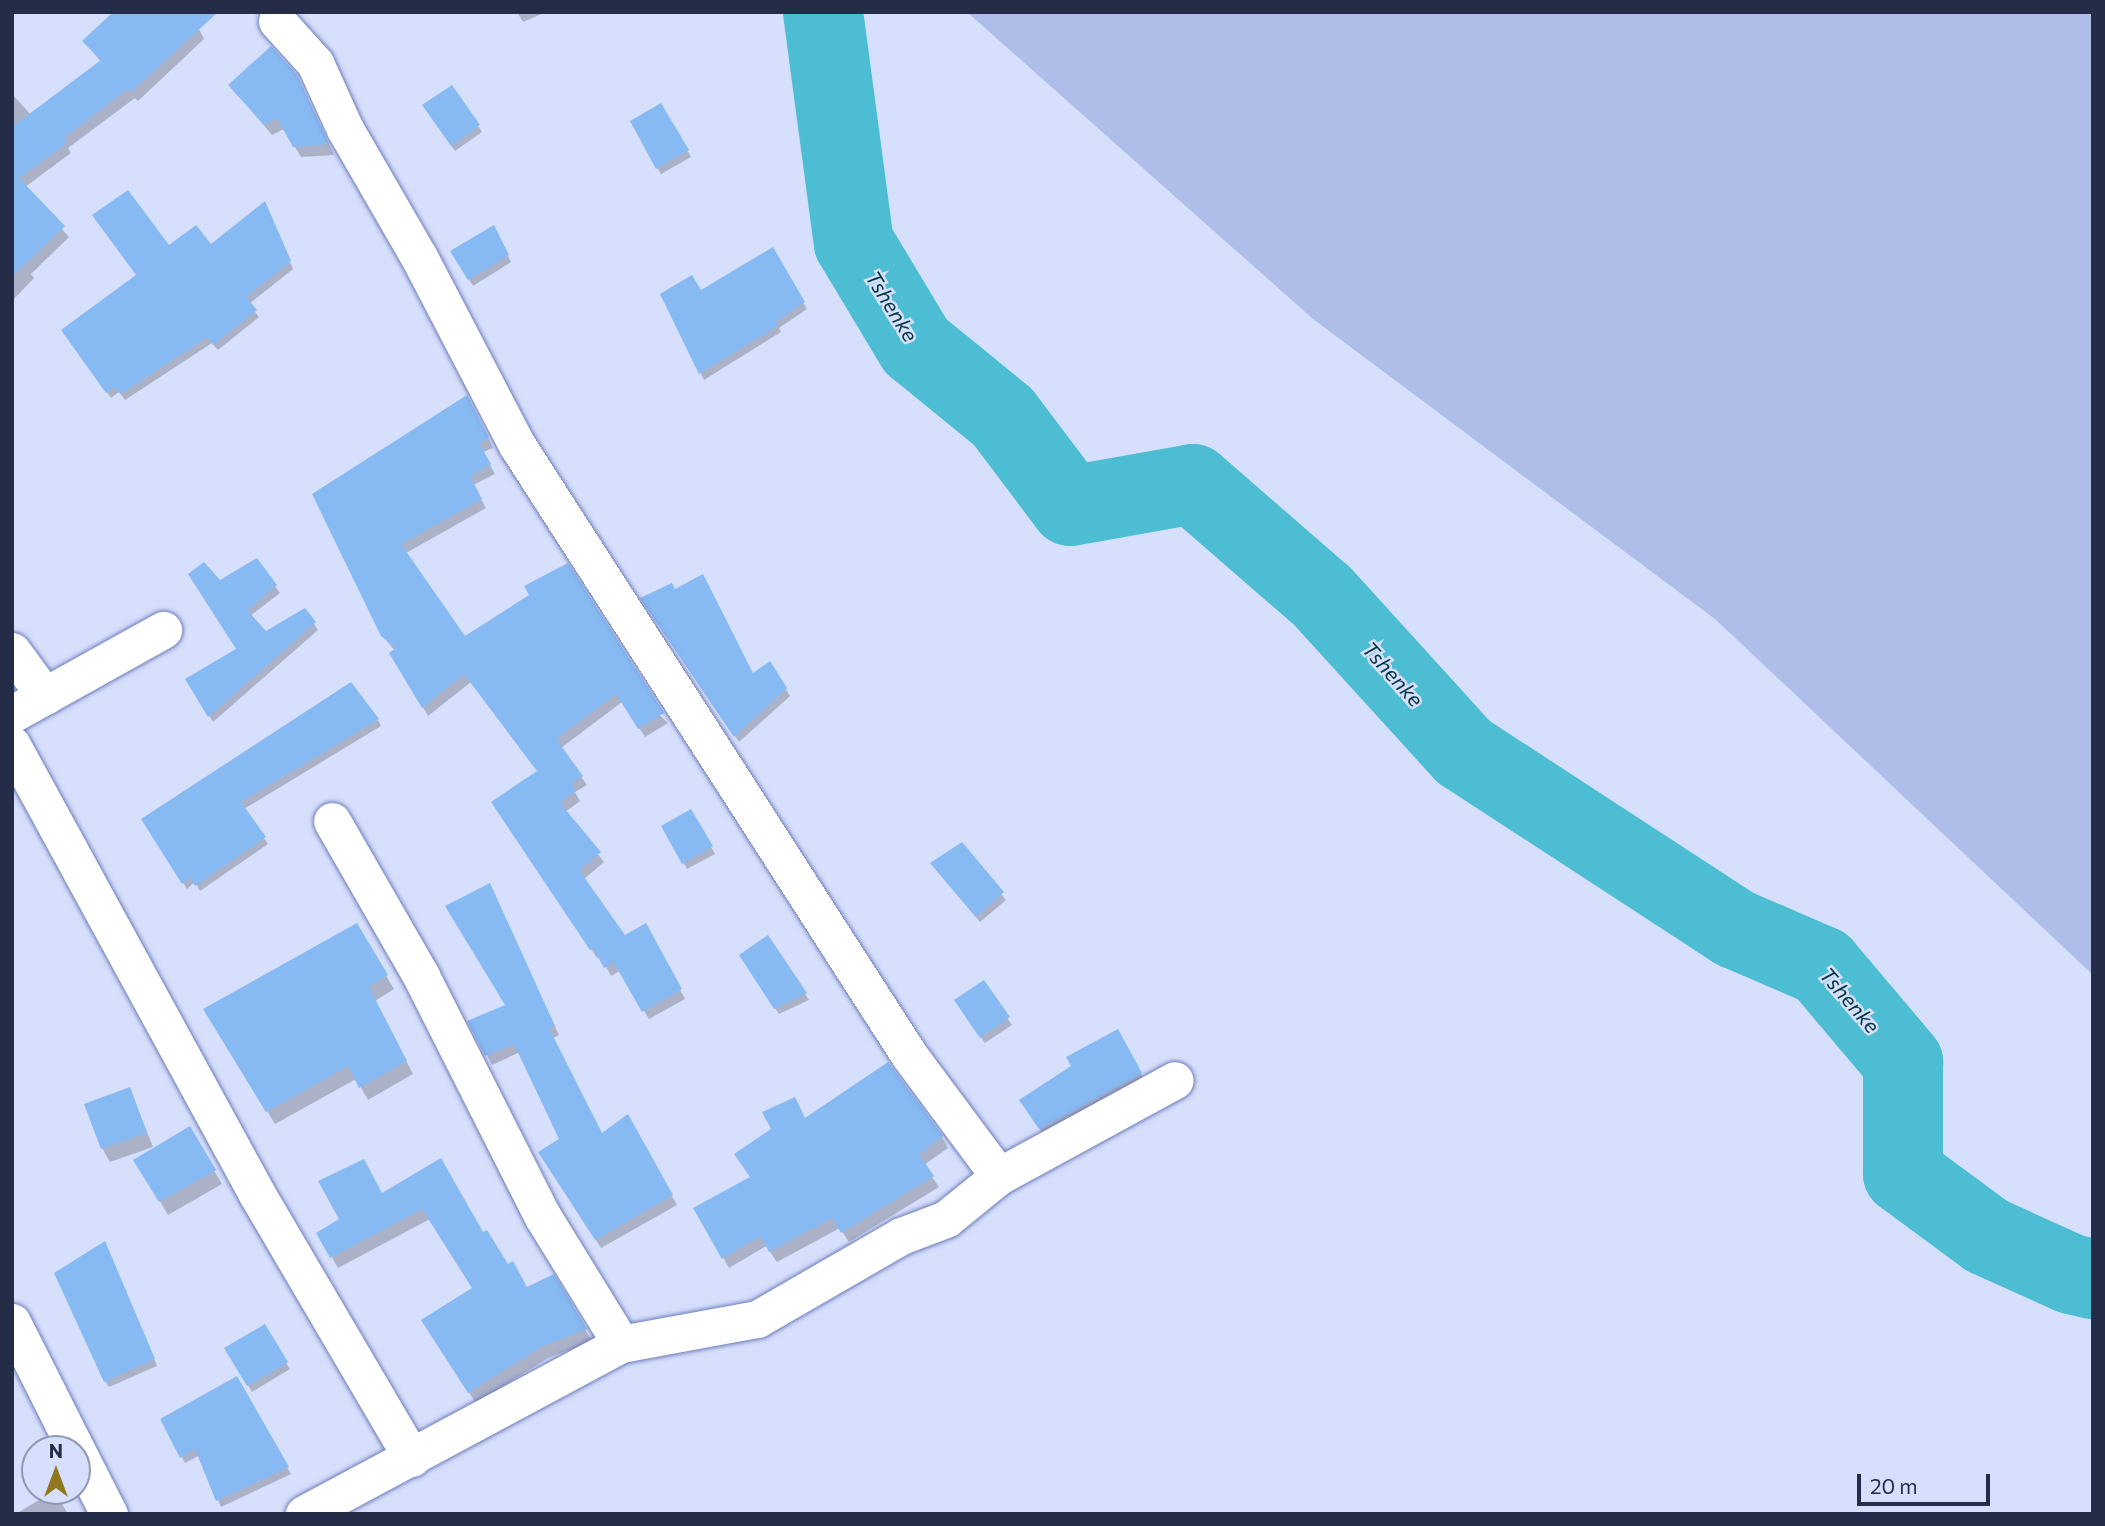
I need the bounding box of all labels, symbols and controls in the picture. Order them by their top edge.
water label: Tshenke [860,266,924,346]
water label: Tshenke [1357,636,1429,712]
water label: Tshenke [1815,962,1885,1038]
north arrow [21,1435,91,1505]
text: N [49,1439,63,1462]
scale bar [1860,1460,1993,1504]
text: 20 m [1870,1473,1918,1498]

